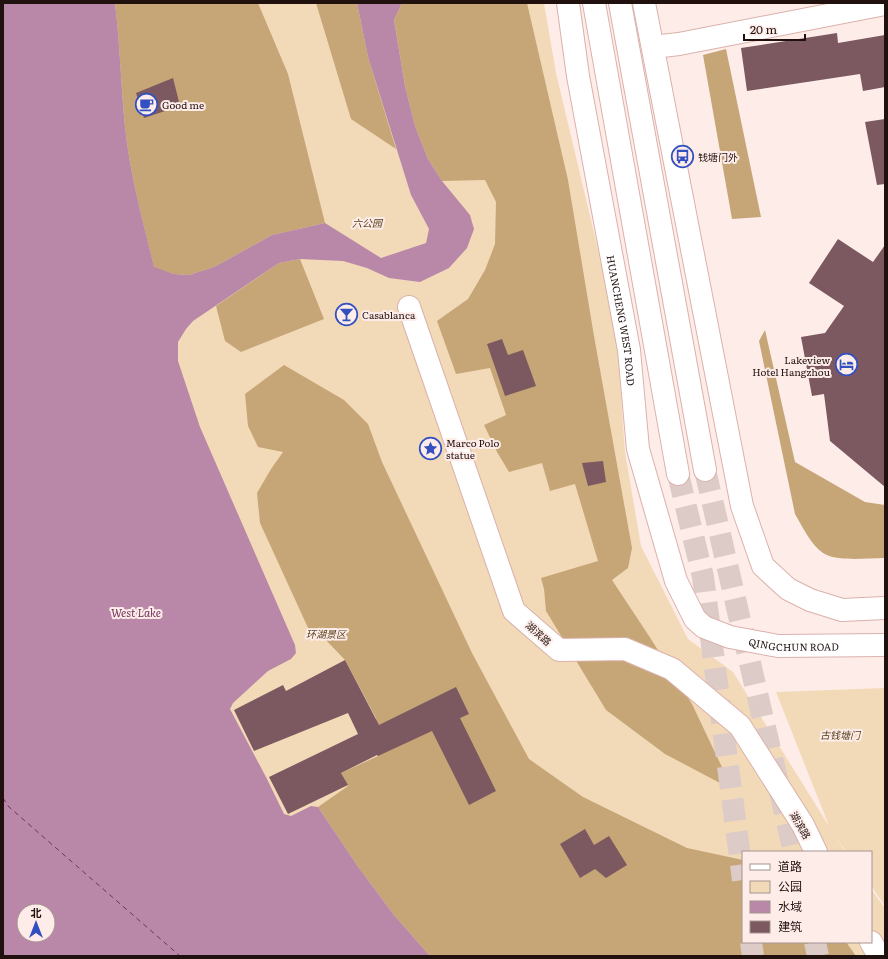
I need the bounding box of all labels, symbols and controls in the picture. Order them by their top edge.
scale bar [744,16,805,42]
text: 20 m [750,20,777,38]
cafe icon: Good me [133,91,159,117]
place label: Good me [162,97,204,112]
bus stop icon: 钱塘门外 [670,143,696,169]
place label: 钱塘门外 [698,149,738,164]
park label: 六公园 [352,215,384,230]
street label: HUANCHENG WEST ROAD [604,254,640,387]
bar icon: Casablanca [333,301,359,327]
place label: Casablanca [362,307,416,322]
place label: Lakeview Hotel Hangzhou [752,352,831,379]
hotel icon: Lakeview Hotel Hangzhou [833,352,859,378]
place icon: Marco Polo statue [418,435,444,461]
place label: Marco Polo statue [446,435,500,462]
water label: West Lake [111,604,161,620]
street label: 湖滨路 [523,617,555,649]
park label: 环湖景区 [306,626,348,641]
street label: QINGCHUN ROAD [748,633,839,654]
park label: 古钱塘门 [820,727,862,742]
street label: 湖滨路 [787,808,815,842]
legend [742,851,872,943]
text: 道路 [778,857,802,875]
text: 公园 [778,877,802,895]
text: 水域 [778,897,802,915]
north arrow [16,903,56,943]
text: 北 [31,904,42,920]
text: 建筑 [778,917,802,935]

